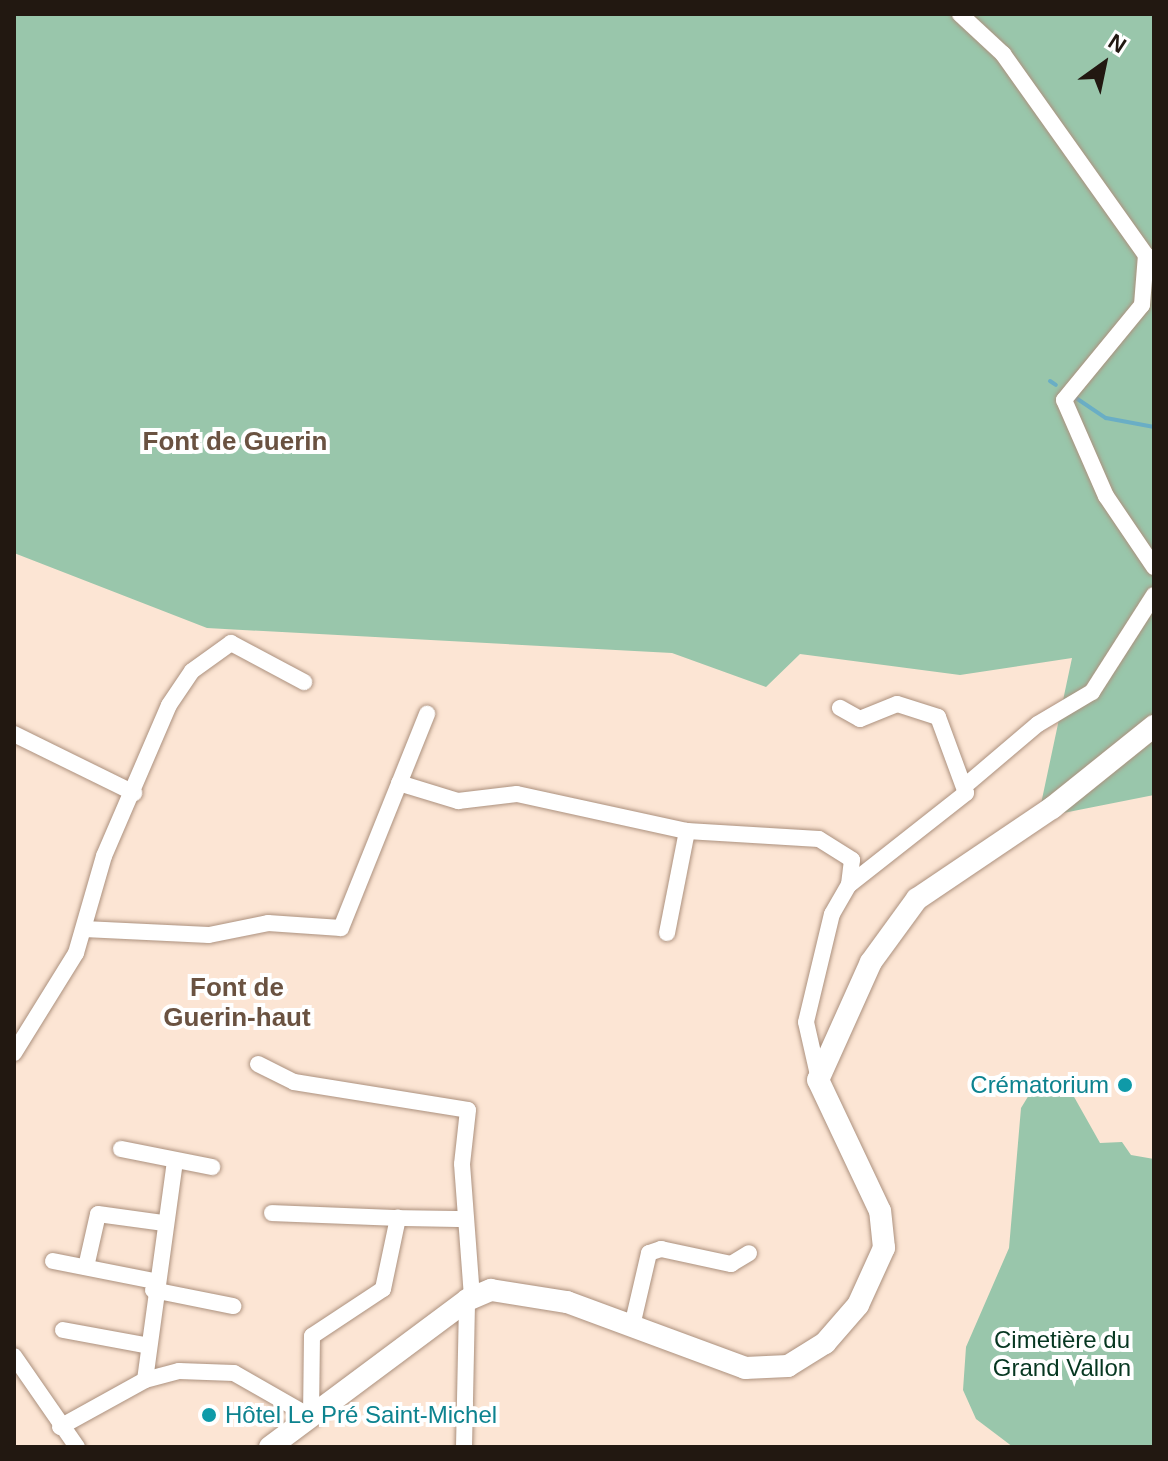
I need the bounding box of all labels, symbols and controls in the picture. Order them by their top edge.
north arrow [1064,24,1144,104]
text: N [1104,29,1131,58]
district label: Font de Guerin [143,426,327,458]
district label: Font de Guerin-haut [163,972,311,1034]
place label: Crématorium [970,1071,1109,1099]
marker: Crématorium [1116,1076,1134,1094]
park label: Cimetière du Grand Vallon [993,1326,1131,1382]
place label: Hôtel Le Pré Saint-Michel [225,1401,497,1429]
marker: Hôtel Le Pré Saint-Michel [200,1406,218,1424]

